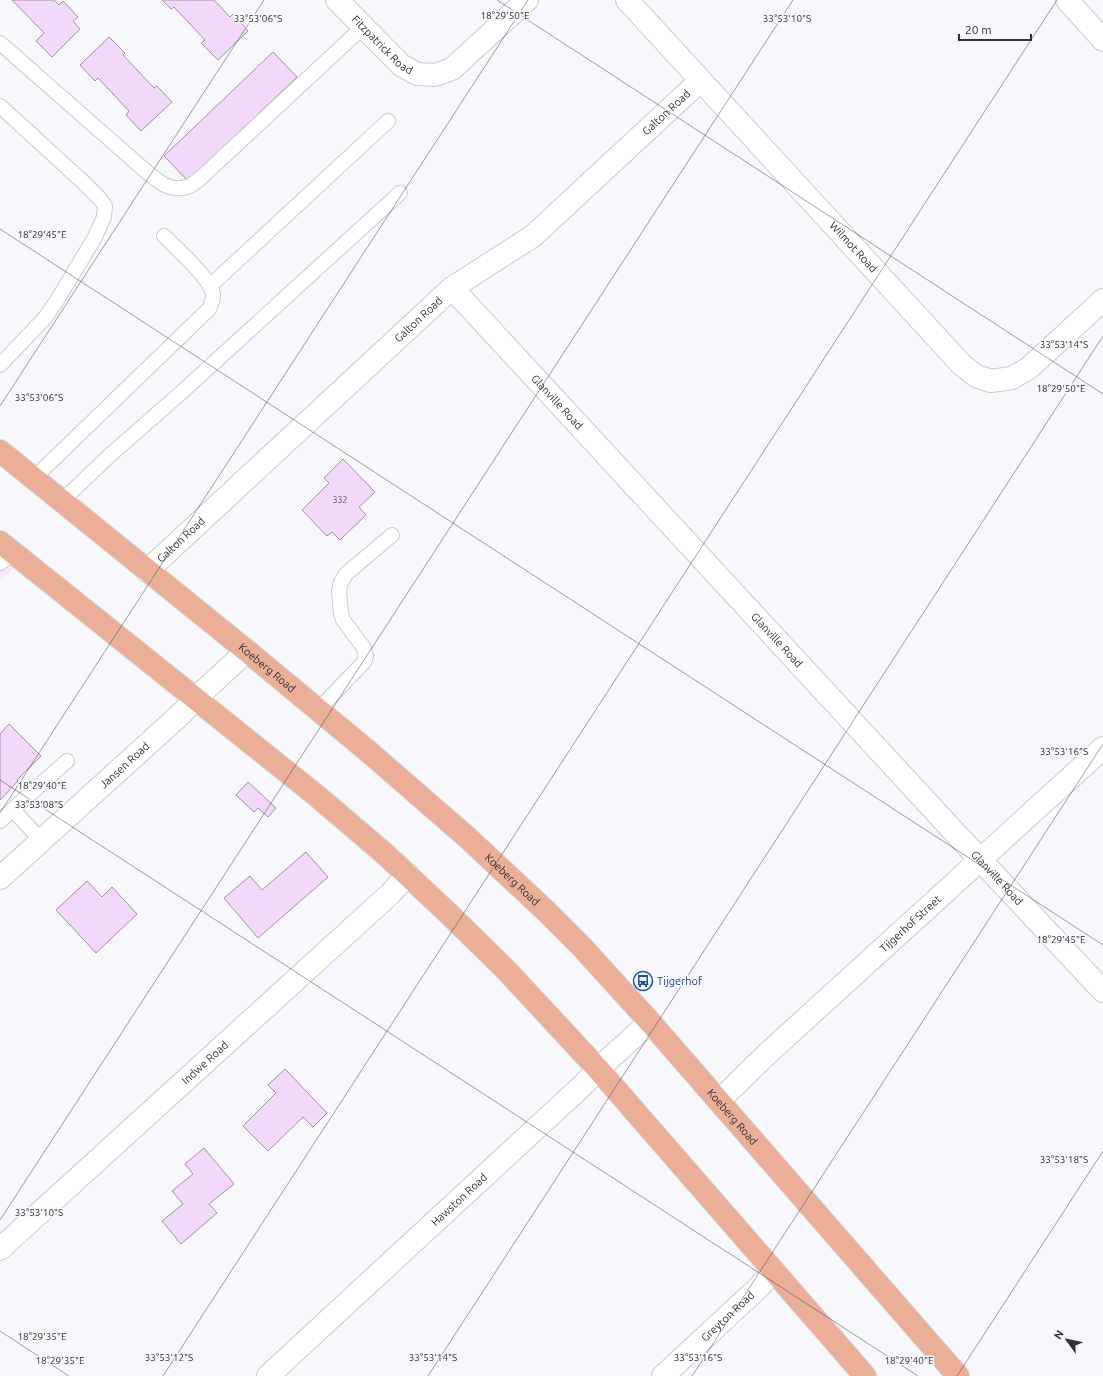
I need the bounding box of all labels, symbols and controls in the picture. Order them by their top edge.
text: 18°29'50"E [480,10,530,21]
text: 33°53'06"S [234,13,282,24]
street label: Fitzpatrick Road [350,13,415,76]
text: 33°53'10"S [763,13,811,24]
scale bar [959,16,1031,42]
text: 20 m [965,23,992,36]
street label: Galton Road [640,87,693,137]
street label: Wilmot Road [827,219,880,275]
text: 18°29'45"E [17,229,67,240]
street label: Galton Road [392,294,445,344]
text: 33°53'14"S [1040,339,1088,350]
street label: Glanville Road [529,372,585,432]
text: 18°29'50"E [1036,383,1086,394]
text: 33°53'06"S [15,392,63,403]
house number: 332 [332,495,348,505]
street label: Galton Road [154,515,207,565]
street label: Glanville Road [749,610,805,670]
street label: Koeberg Road [236,641,298,695]
street label: Jansen Road [97,740,152,791]
text: 33°53'16"S [1040,746,1088,757]
text: 18°29'40"E [17,780,67,791]
text: 33°53'08"S [15,799,63,810]
street label: Glanville Road [969,848,1025,907]
street label: Koeberg Road [483,851,542,908]
street label: Tijgerhof Street [877,892,944,954]
text: 18°29'45"E [1036,934,1086,945]
bus stop icon: Tijgerhof [632,970,654,992]
place label: Tijgerhof [657,975,703,987]
street label: Indwe Road [179,1039,230,1087]
street label: Koeberg Road [705,1086,760,1147]
text: 33°53'18"S [1040,1154,1088,1165]
street label: Hawston Road [429,1171,489,1228]
text: 33°53'10"S [15,1207,63,1218]
street label: Greyton Road [699,1289,757,1344]
north arrow [1047,1320,1087,1360]
text: N [1051,1328,1066,1341]
text: 18°29'35"E [17,1331,67,1342]
text: 33°53'12"S [145,1352,193,1363]
text: 33°53'14"S [409,1352,457,1363]
text: 33°53'16"S [674,1352,722,1363]
text: 18°29'35"E [35,1355,85,1366]
text: 18°29'40"E [884,1355,934,1366]

